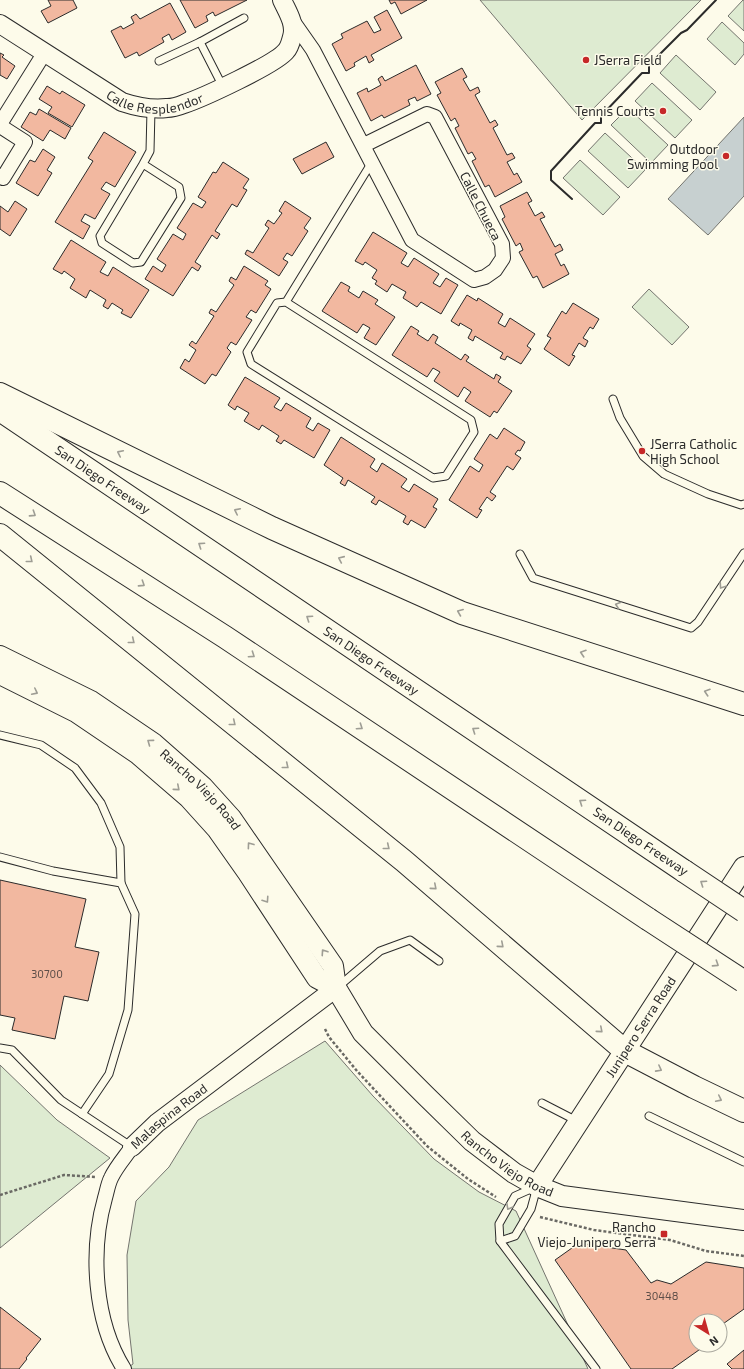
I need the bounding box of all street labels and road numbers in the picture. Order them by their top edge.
street label: Calle Resplendor [104,86,205,117]
street label: Calle Chueca [457,169,505,243]
street label: San Diego Freeway [52,441,154,517]
street label: San Diego Freeway [321,623,422,698]
street label: Rancho Viejo Road [157,745,245,833]
street label: San Diego Freeway [590,803,692,879]
street label: Junipero Serra Road [602,973,679,1080]
street label: Malaspina Road [127,1080,210,1152]
street label: Rancho Viejo Road [458,1127,556,1200]

